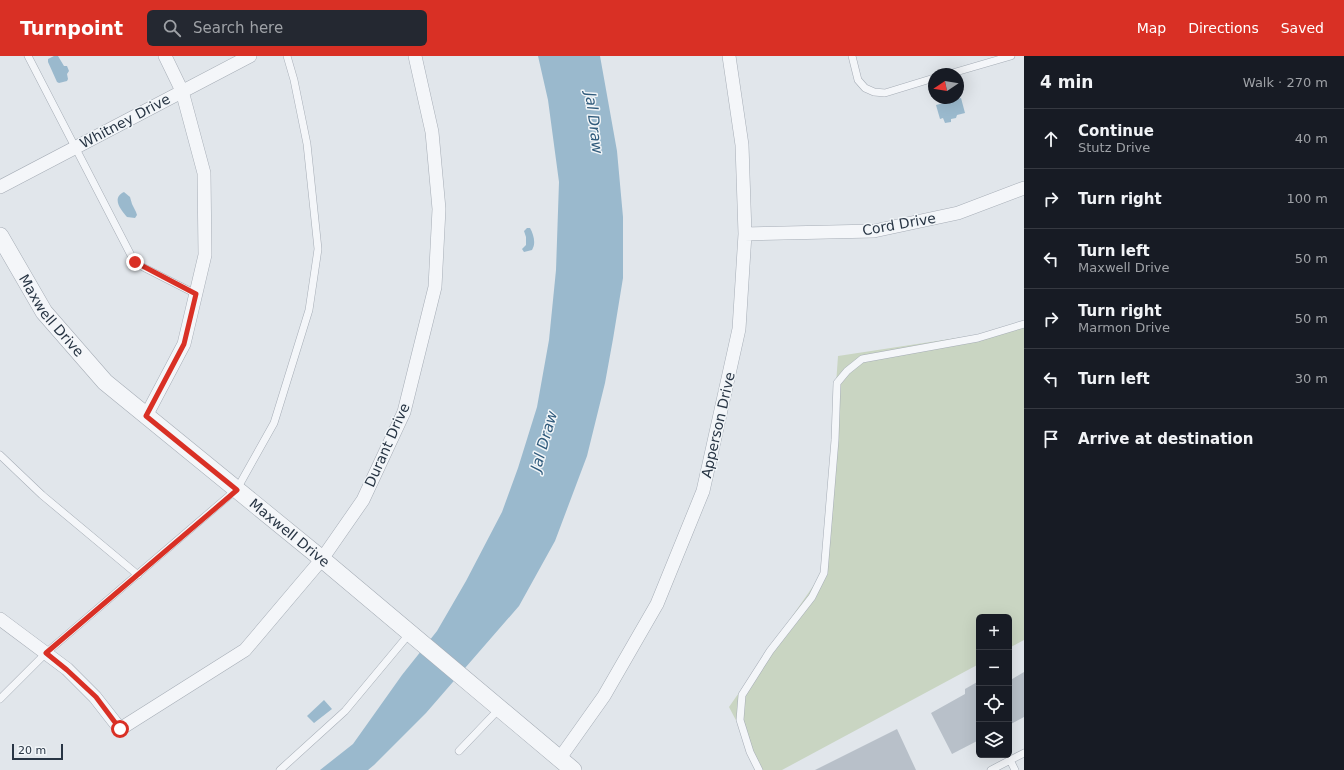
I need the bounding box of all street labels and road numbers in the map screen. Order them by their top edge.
street label: Whitney Drive [77,91,173,151]
street label: Cord Drive [861,210,937,238]
street label: Maxwell Drive [16,272,87,360]
street label: Apperson Drive [698,370,738,480]
street label: Durant Drive [361,401,413,489]
street label: Maxwell Drive [246,495,333,570]

